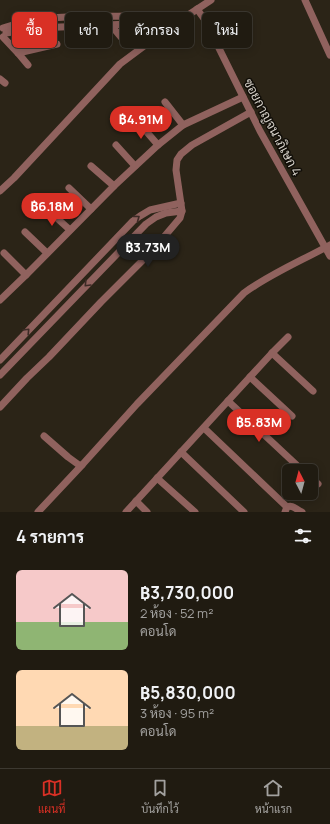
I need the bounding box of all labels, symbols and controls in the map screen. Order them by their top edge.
chip: ซื้อ [12,12,57,48]
chip: เช่า [65,12,112,48]
chip: ตัวกรอง [120,12,194,48]
chip: ใหม่ [202,12,252,48]
street label: ซอยกาญจนาภิเษก 4 [240,75,306,179]
pin: ฿4.91M [108,106,174,140]
text: ฿4.91M [119,110,163,128]
pin: ฿6.18M [19,193,85,227]
text: ฿6.18M [30,197,74,215]
one-way arrow [133,215,140,223]
pin: ฿3.73M [115,234,181,268]
text: ฿3.73M [126,238,170,256]
one-way arrow [85,279,92,287]
one-way arrow [22,328,30,336]
pin: ฿5.83M [226,409,292,443]
text: ฿5.83M [236,413,282,431]
north arrow [282,464,318,500]
map controls [282,464,318,500]
text: 4 รายการ [16,525,84,548]
icon: filters [292,525,314,547]
text: ฿3,730,000 [140,581,234,604]
icon: home [48,586,96,634]
text: 2 ห้อง · 52 m² [140,604,213,622]
text: คอนโด [140,622,176,640]
text: ฿5,830,000 [140,681,236,704]
icon: home [48,686,96,734]
text: 3 ห้อง · 95 m² [140,704,214,722]
text: คอนโด [140,722,176,740]
tab: แผนที่ [38,777,65,816]
tab: บันทึกไว้ [141,777,179,816]
tab: หน้าแรก [255,777,292,816]

